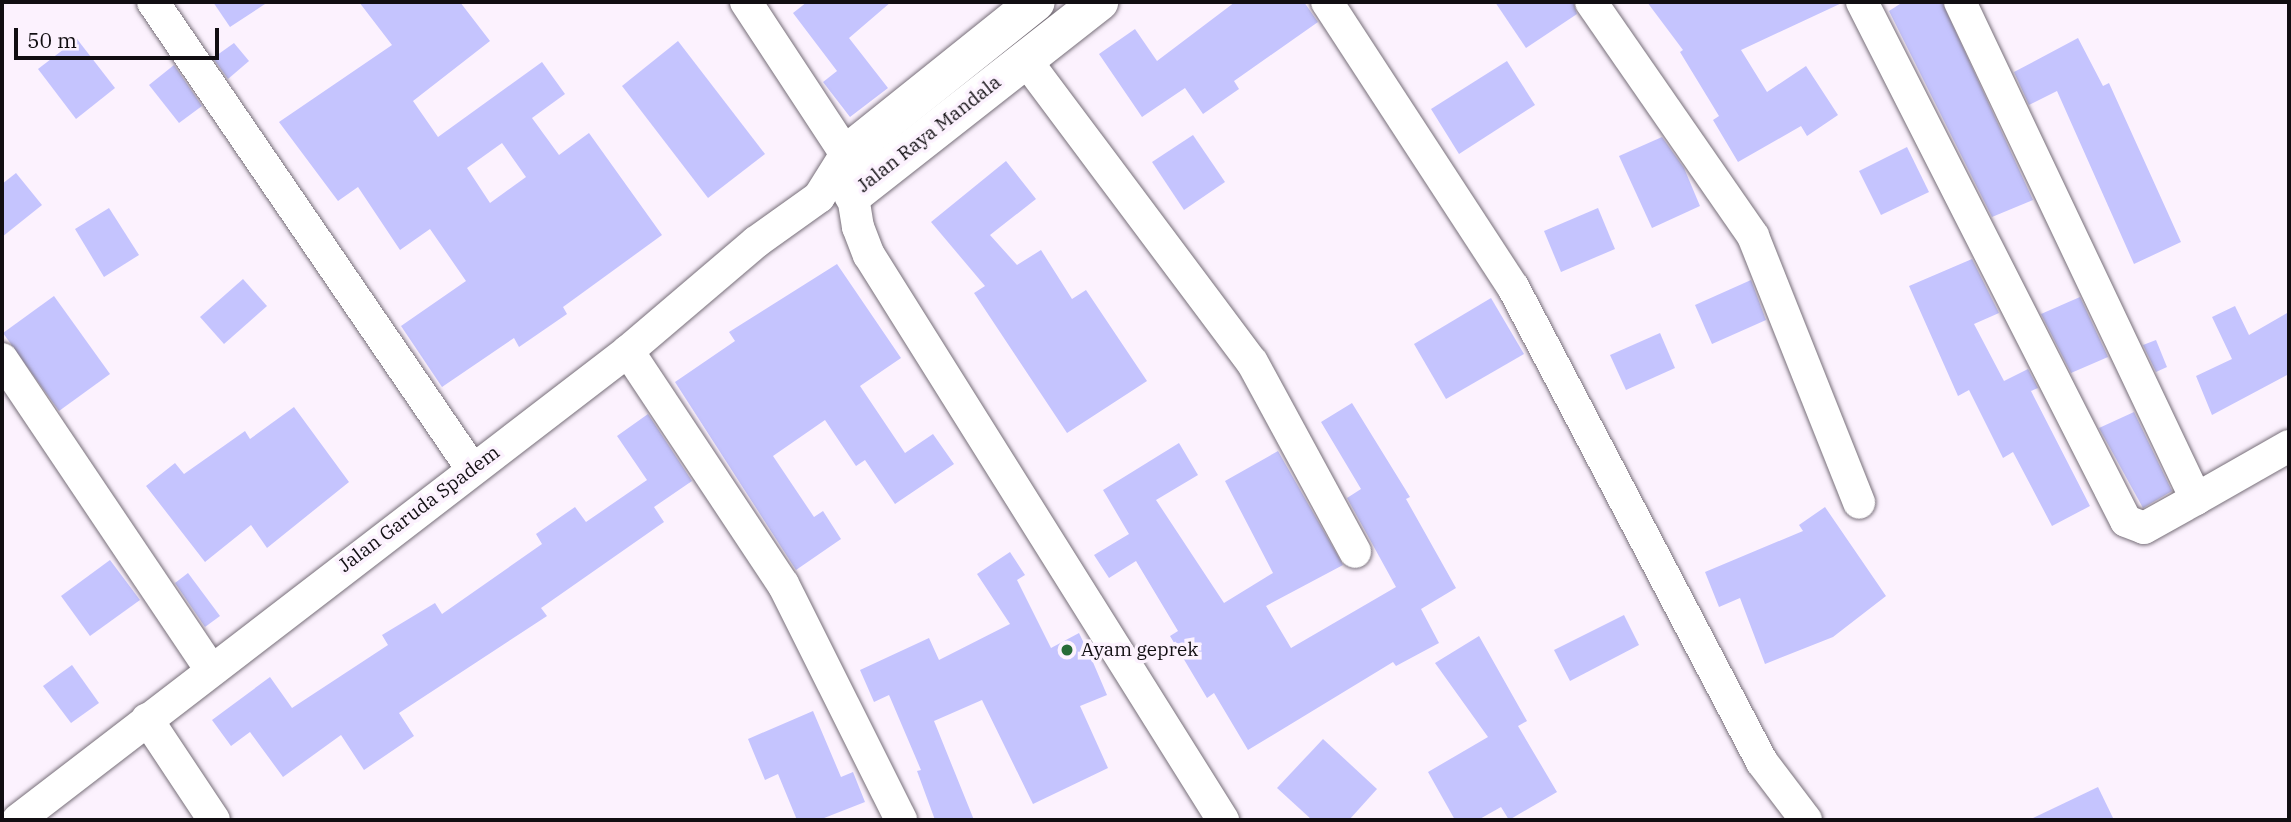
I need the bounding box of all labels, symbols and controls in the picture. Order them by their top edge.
scale bar [18,14,222,58]
text: 50 m [27,26,77,54]
street label: Jalan Raya Mandala [853,71,1005,197]
street label: Jalan Garuda Spadem [334,441,504,577]
place label: Ayam geprek [1081,639,1198,661]
marker: Ayam geprek [1059,642,1075,658]

